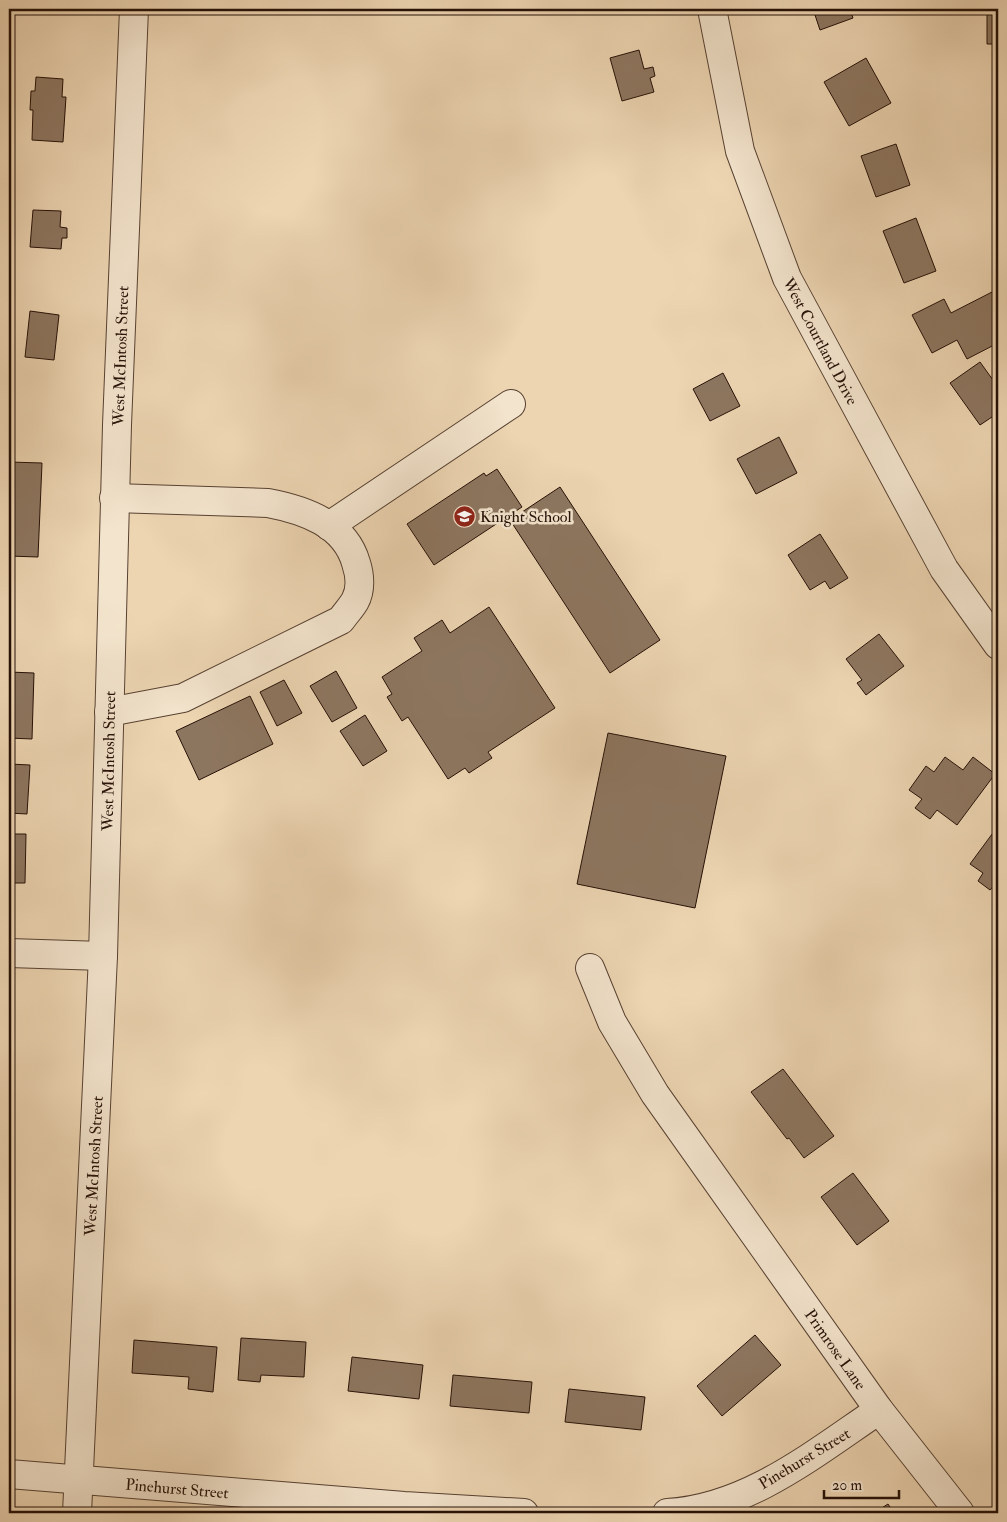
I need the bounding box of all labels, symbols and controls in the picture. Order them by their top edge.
street label: West Courtland Drive [778,274,862,409]
street label: West McIntosh Street [109,286,133,427]
school or university icon: Knight School [452,504,476,528]
place label: Knight School [480,507,572,527]
street label: West McIntosh Street [98,691,120,832]
street label: West McIntosh Street [80,1095,108,1238]
street label: Primrose Lane [800,1305,871,1394]
street label: Pinehurst Street [755,1424,854,1494]
scale bar [824,1467,900,1499]
street label: Pinehurst Street [124,1475,229,1503]
text: 20 m [832,1476,862,1495]

